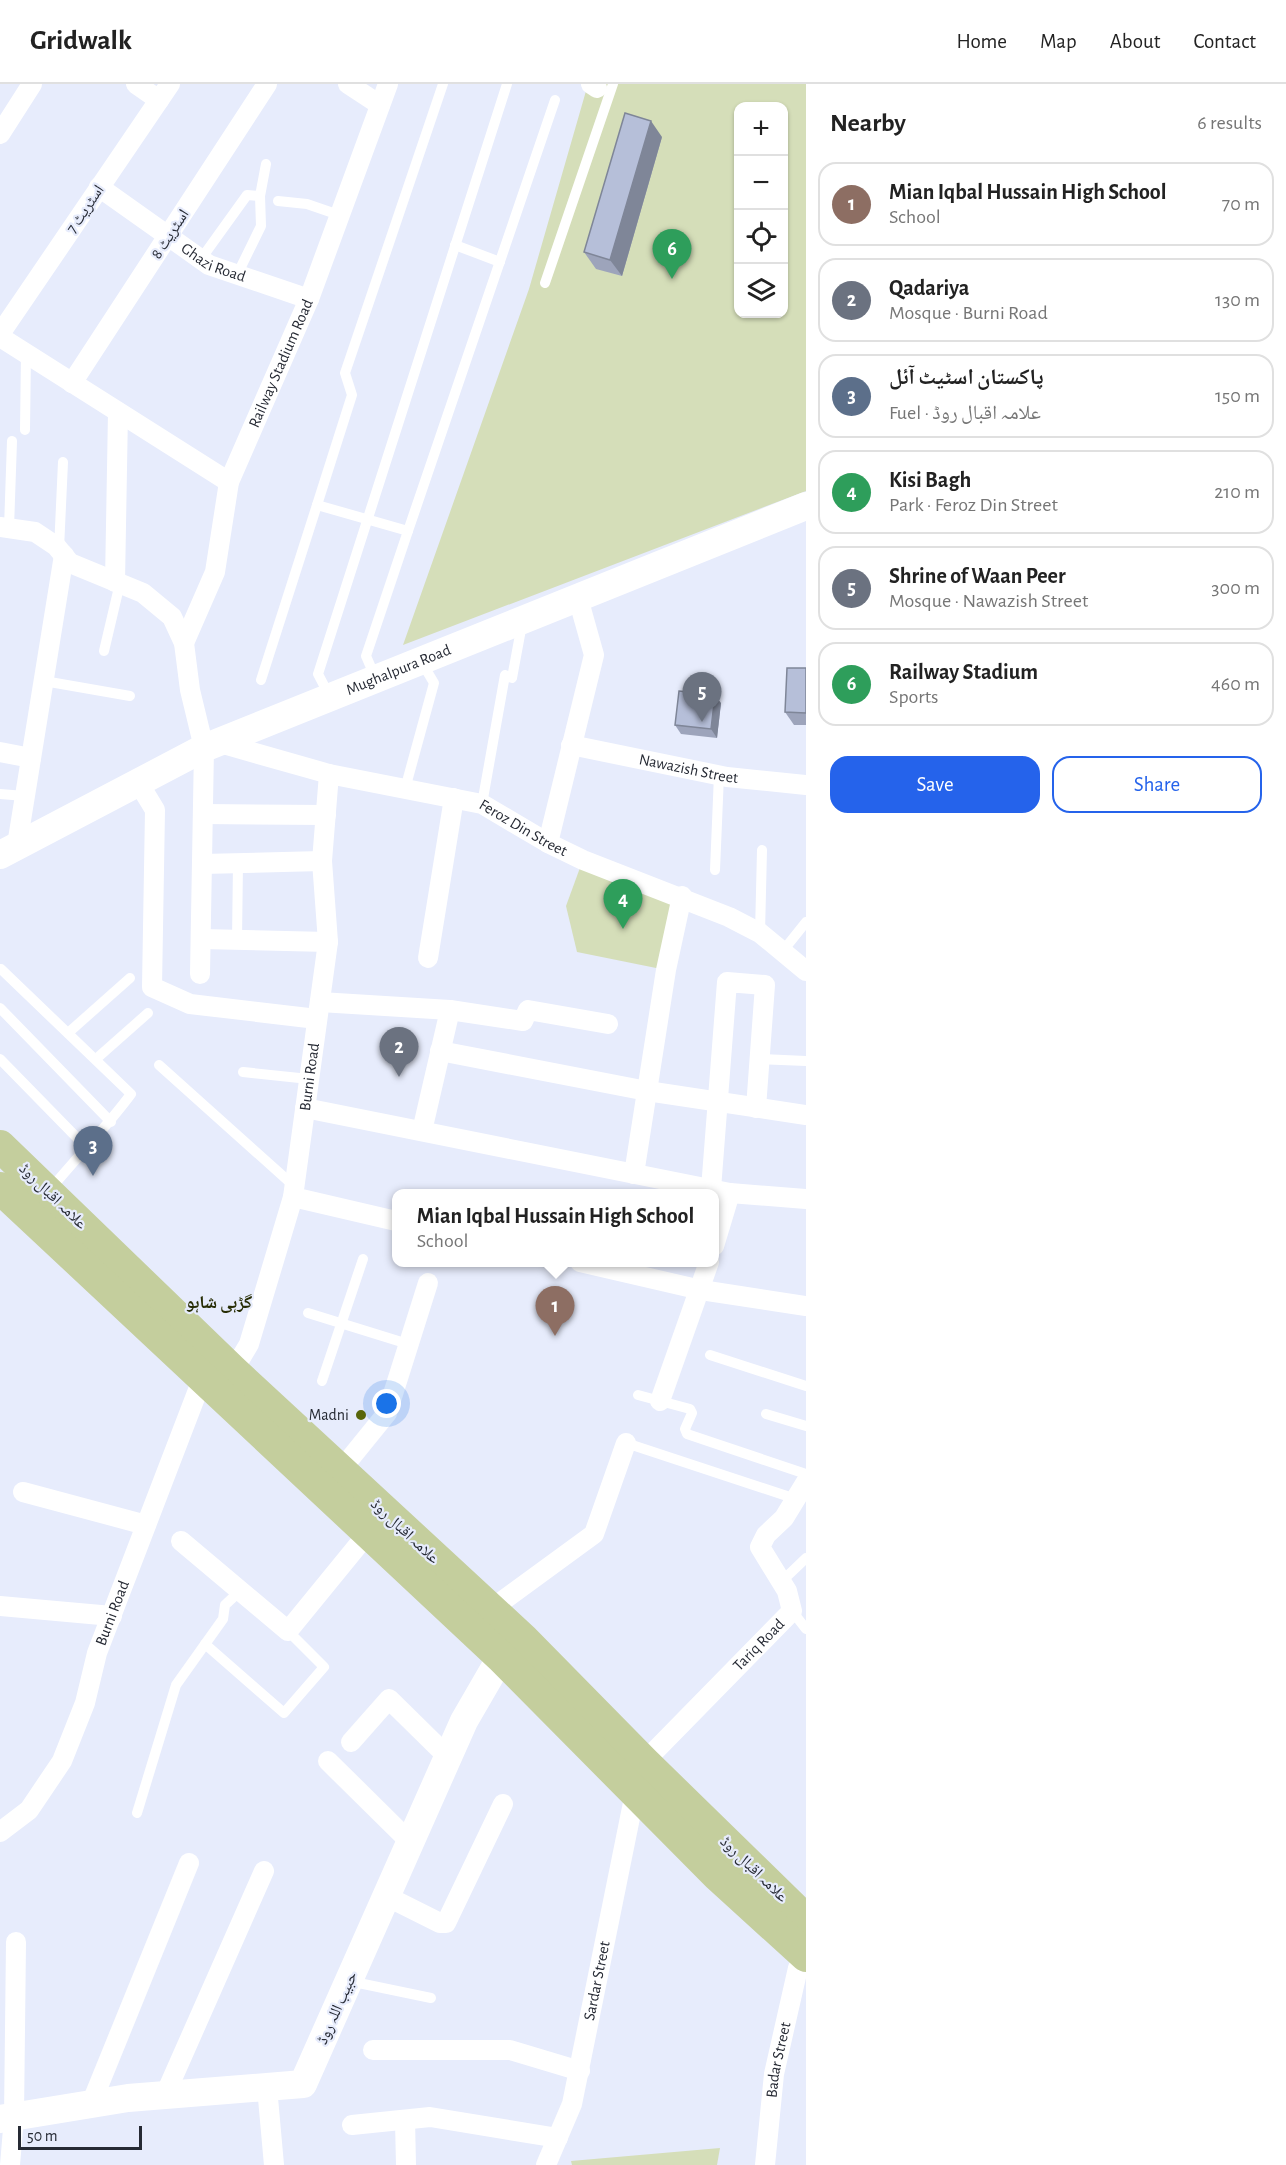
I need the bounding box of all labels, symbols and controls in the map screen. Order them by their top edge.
text: Gridwalk [30,27,132,55]
text: Home [956,31,1007,52]
text: Map [1040,31,1077,52]
text: About [1110,31,1160,52]
text: Contact [1193,31,1256,52]
map controls [734,102,788,318]
button: + [734,102,788,156]
text: Nearby [830,110,906,136]
text: 6 results [1197,113,1262,133]
button: − [734,156,788,210]
text: Mian Iqbal Hussain High School [889,181,1166,203]
street label: اسٹریٹ 7 [63,182,108,237]
text: 1 [848,194,855,214]
text: 70 m [1222,194,1260,214]
street label: اسٹریٹ 8 [148,206,193,262]
text: School [889,207,941,227]
button: locate [734,210,788,264]
pin: 6 [652,230,692,279]
street label: Ghazi Road [178,240,248,285]
button: layers [734,264,788,318]
text: Qadariya [889,277,969,299]
text: 2 [847,290,856,310]
text: 130 m [1215,290,1260,310]
street label: Railway Stadium Road [246,297,316,430]
text: Mosque · Burni Road [889,303,1048,323]
text: پاکستان اسٹیٹ آئل [889,366,1044,388]
text: 3 [847,386,856,406]
text: 150 m [1215,386,1260,406]
text: Fuel · علامہ اقبال روڈ [889,403,1041,423]
text: Kisi Bagh [889,469,971,491]
text: 4 [846,482,857,502]
text: 210 m [1214,482,1260,502]
text: Park · Feroz Din Street [889,495,1058,515]
text: Shrine of Waan Peer [889,565,1066,587]
text: 5 [847,578,856,598]
text: 300 m [1211,578,1260,598]
text: Mosque · Nawazish Street [889,591,1088,611]
street label: Mughalpura Road [344,642,453,698]
text: Railway Stadium [889,661,1038,683]
pin: 5 [682,672,722,722]
text: 6 [847,674,856,694]
text: 460 m [1211,674,1260,694]
text: Sports [889,687,938,707]
street label: Nawazish Street [638,751,739,786]
button: Save [830,756,1040,813]
button: Share [1052,756,1262,813]
street label: Feroz Din Street [476,796,570,859]
pin: 4 [604,880,642,929]
pin: 2 [380,1028,418,1077]
street label: Burni Road [297,1042,322,1112]
pin: 3 [74,1126,112,1176]
street label: علامہ اقبال روڈ [15,1160,90,1233]
popup [392,1189,719,1267]
text: Mian Iqbal Hussain High School [417,1205,694,1227]
text: School [417,1231,469,1251]
pin: 1 [536,1286,574,1336]
district label: گڑہی شاہو [186,1293,252,1313]
your location [372,1389,401,1418]
place label: Madni [309,1407,349,1423]
marker: Madni [354,1408,368,1422]
street label: علامہ اقبال روڈ [366,1496,442,1568]
street label: Burni Road [93,1578,132,1648]
street label: Tariq Road [730,1616,788,1674]
street label: علامہ اقبال روڈ [716,1833,791,1906]
street label: Sardar Street [581,1940,613,2022]
street label: حبیب اللہ روڈ [314,1969,361,2047]
street label: Badar Street [764,2020,794,2099]
scale bar [18,2123,142,2150]
text: 50 m [27,2128,58,2144]

